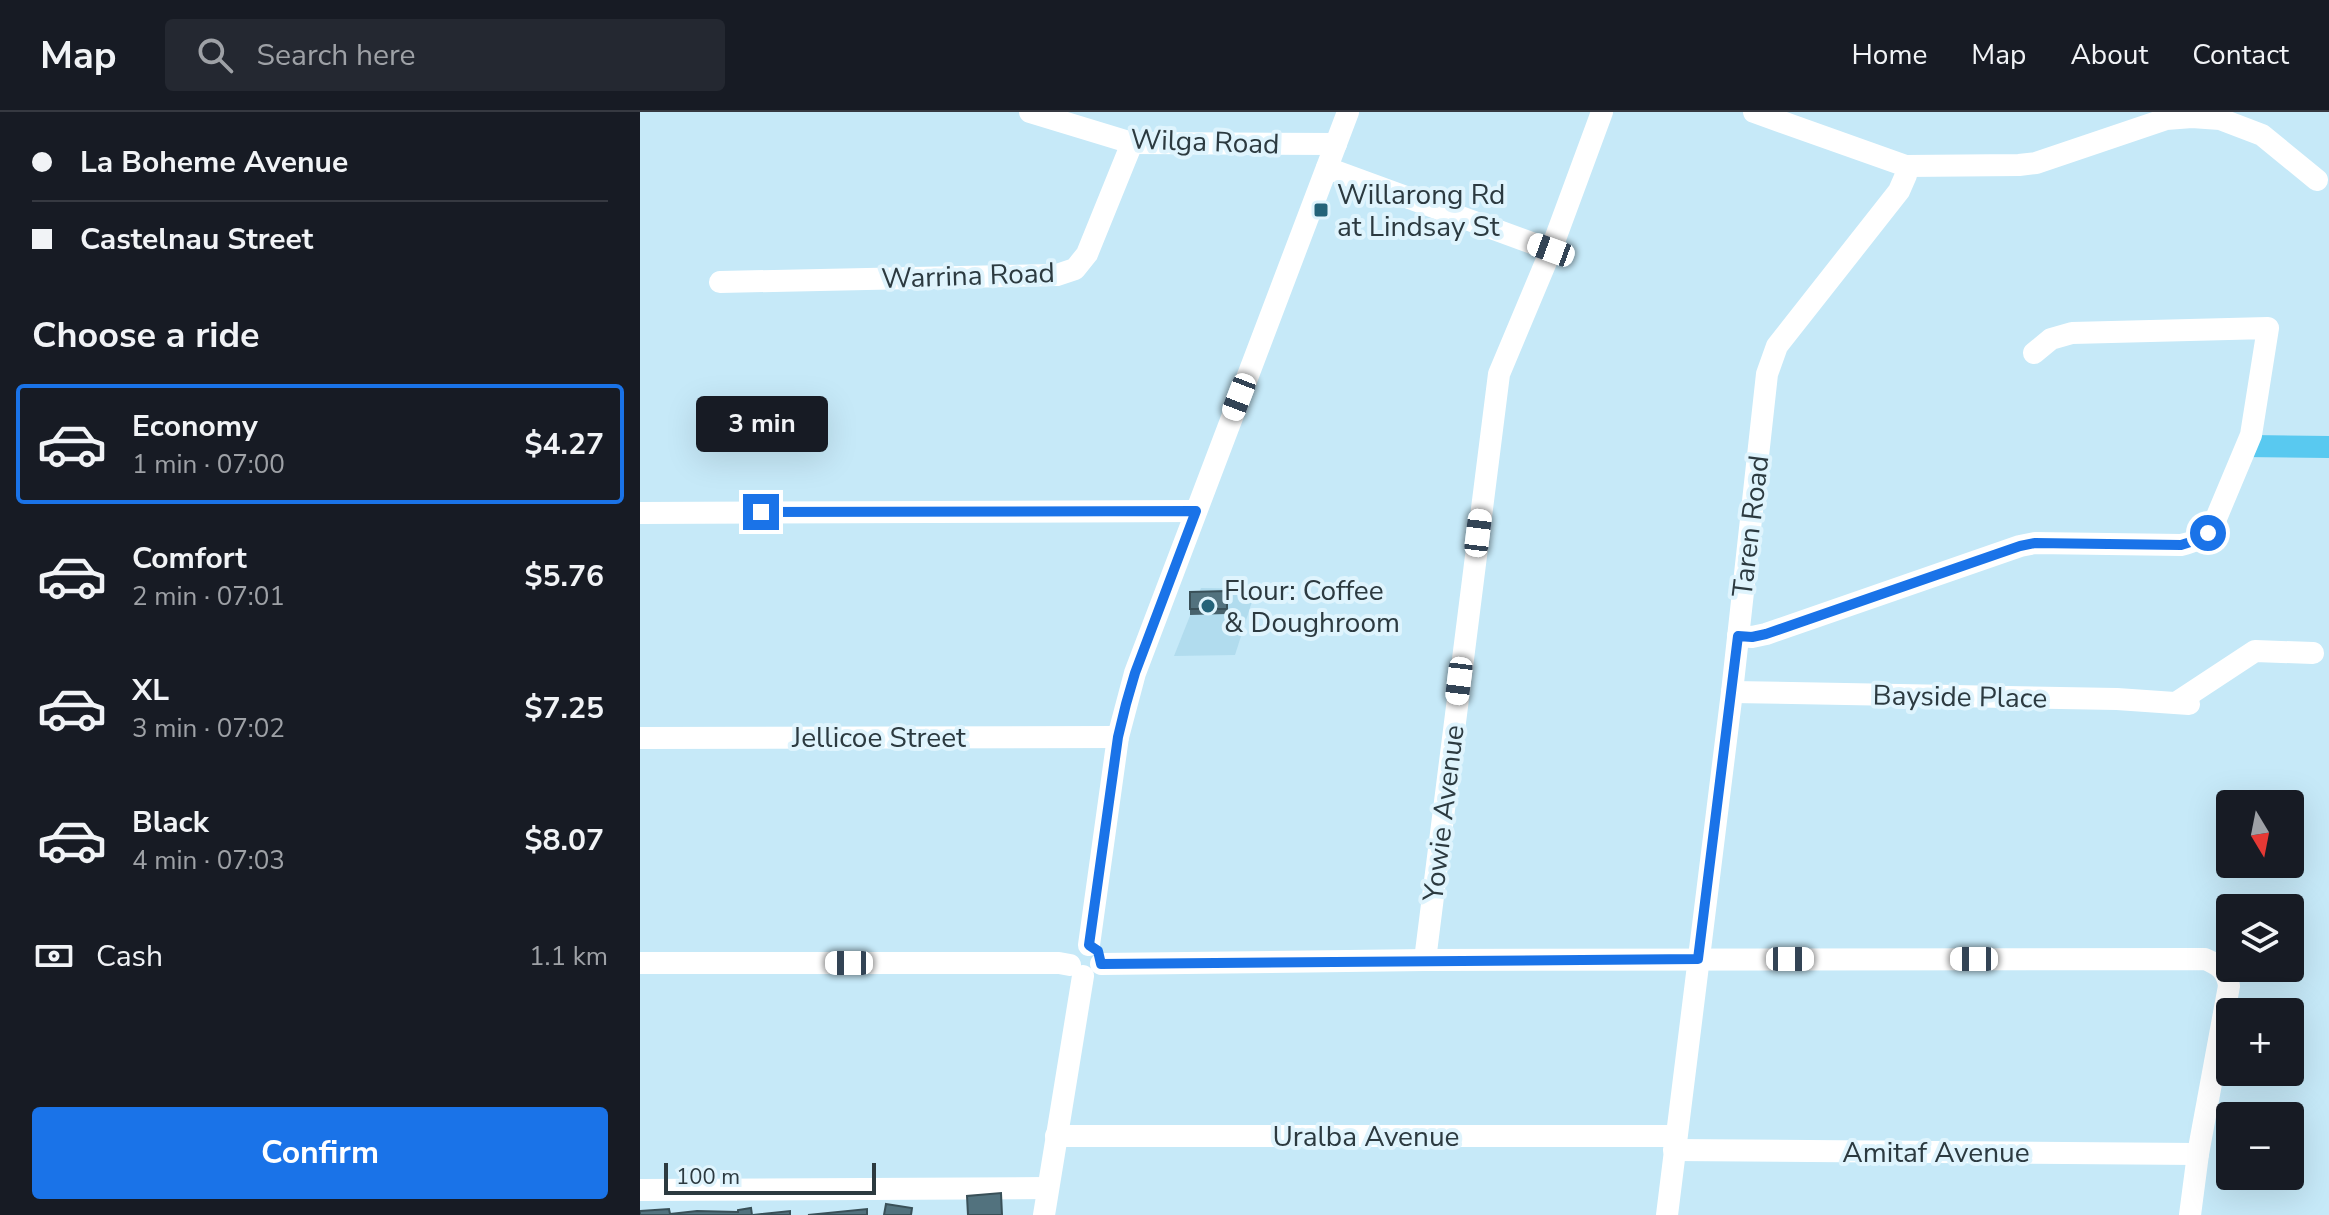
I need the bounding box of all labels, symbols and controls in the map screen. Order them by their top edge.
search box [165,19,725,91]
text: Map [40,30,117,81]
icon: search [193,33,237,77]
text: Search here [257,35,416,76]
text: Home [1852,36,1927,74]
text: Map [1971,36,2026,74]
text: About [2070,36,2148,74]
text: Contact [2192,36,2289,74]
street label: Wilga Road [1130,120,1280,164]
text: La Boheme Avenue [80,142,348,183]
place label: Willarong Rd at Lindsay St [1337,176,1505,246]
marker: Willarong Rd at Lindsay St [1312,201,1330,219]
text: Castelnau Street [80,219,313,260]
car [1524,231,1578,269]
street label: Warrina Road [881,254,1055,298]
text: Choose a ride [32,311,260,360]
car [1219,370,1259,424]
callout: 3 min [695,396,827,452]
text: Economy [132,406,258,447]
text: 3 min [728,406,796,441]
icon: car [36,408,108,480]
text: $4.27 [525,424,604,465]
text: 1 min · 07:00 [132,447,285,482]
street label: Taren Road [1723,453,1779,599]
route end [743,494,779,530]
car [1463,508,1493,558]
route start [2190,515,2226,551]
text: Comfort [132,538,247,579]
icon: car [36,540,108,612]
text: $5.76 [525,556,604,597]
place label: Flour: Coffee & Doughroom [1224,572,1400,642]
text: 2 min · 07:01 [132,579,285,614]
marker: Flour: Coffee & Doughroom [1199,597,1217,615]
car [1444,656,1474,706]
text: XL [132,670,169,711]
icon: car [36,672,108,744]
street label: Bayside Place [1872,676,2048,718]
text: $7.25 [525,688,604,729]
text: 3 min · 07:02 [132,711,285,746]
street label: Jellicoe Street [791,719,966,757]
street label: Yowie Avenue [1414,723,1474,904]
north arrow [2216,790,2304,878]
map controls [2216,790,2304,1190]
text: Black [132,802,209,843]
icon: car [36,804,108,876]
text: $8.07 [525,820,604,861]
text: 4 min · 07:03 [132,843,285,878]
button: layers [2216,894,2304,982]
icon: cash [32,934,76,978]
text: Cash [96,936,163,977]
text: 1.1 km [529,939,608,974]
car [1766,947,1814,971]
car [1950,947,1998,971]
car [825,951,873,975]
button: + [2216,998,2304,1086]
button: − [2216,1102,2304,1190]
button: Confirm [32,1107,608,1199]
street label: Uralba Avenue [1272,1118,1460,1156]
street label: Amitaf Avenue [1842,1134,2030,1172]
scale bar [664,1159,876,1195]
text: 100 m [676,1162,740,1192]

